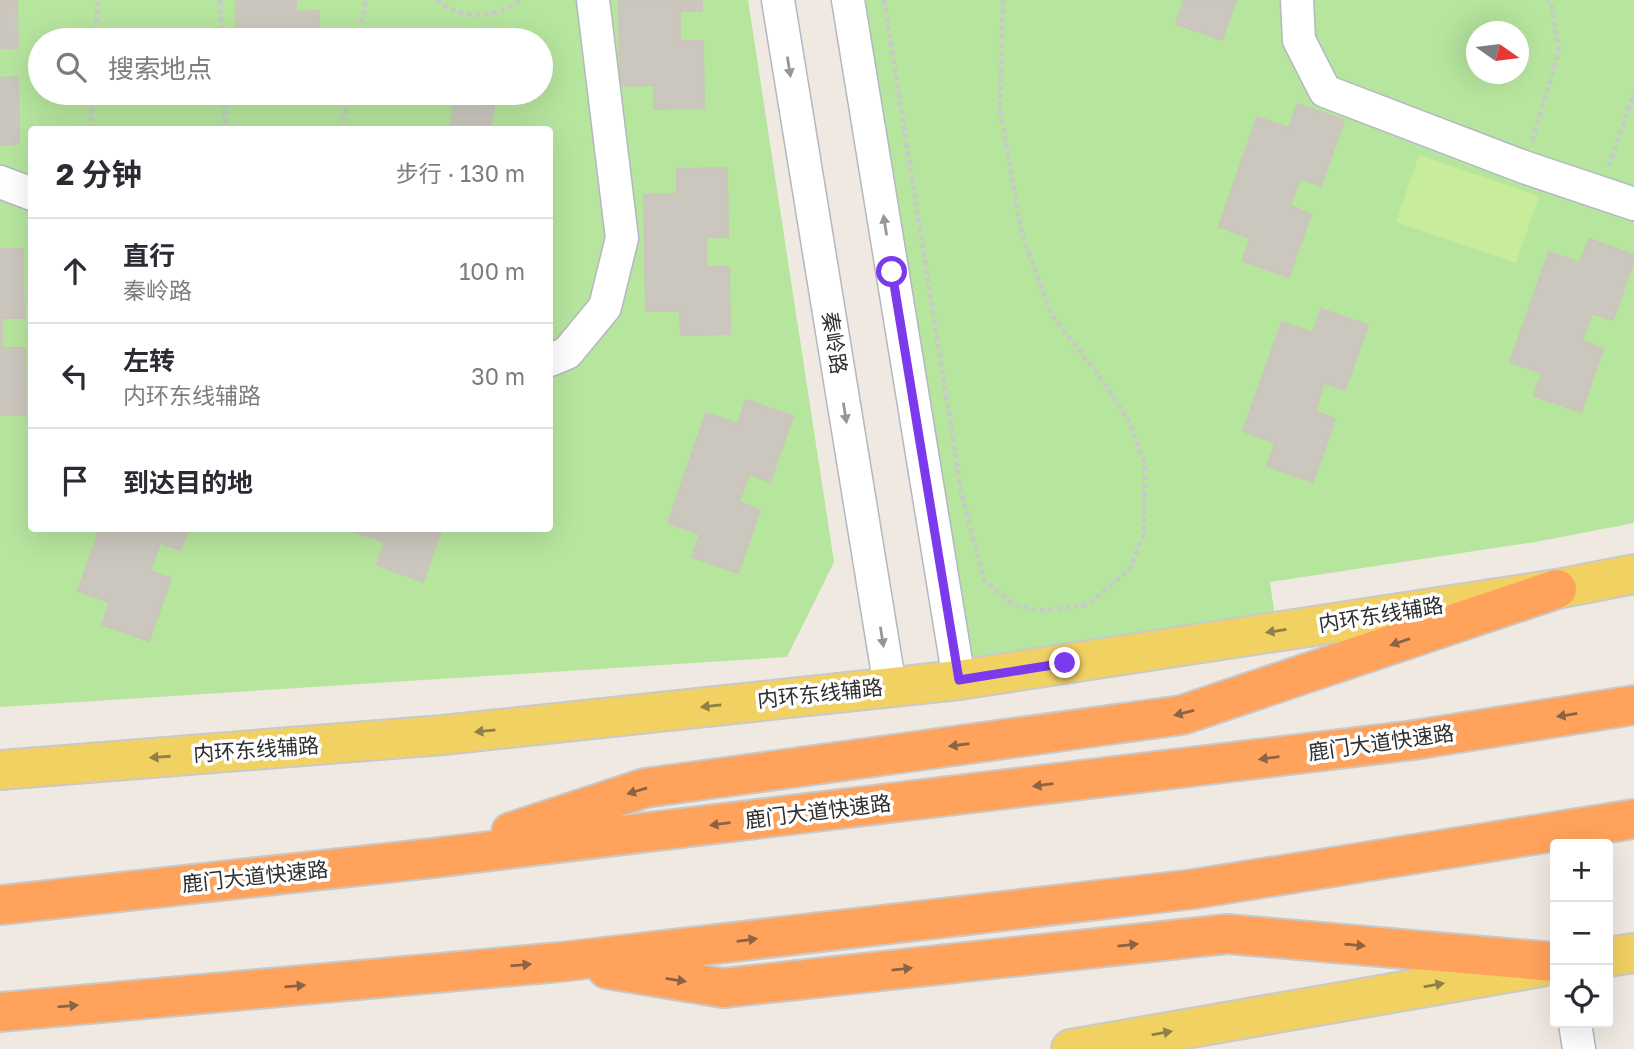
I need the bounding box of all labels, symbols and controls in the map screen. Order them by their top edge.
north arrow [1466,21,1529,84]
search box [28,28,553,105]
icon: search [52,48,90,86]
text: 搜索地点 [108,53,212,84]
one-way arrow [784,56,795,78]
text: 2 分钟 [56,156,142,192]
text: 步行 · 130 m [396,159,525,187]
one-way arrow [879,214,890,236]
text: 直行 [123,240,175,271]
icon: ahead [56,252,94,290]
route start [876,256,907,287]
text: 100 m [459,257,525,285]
text: 秦岭路 [123,276,192,304]
street label: 秦岭路 [817,310,853,376]
text: 左转 [123,345,175,376]
icon: left [56,357,94,395]
text: 30 m [471,362,525,390]
text: 内环东线辅路 [123,381,261,409]
one-way arrow [840,402,851,424]
icon: arrive [56,462,94,500]
text: 到达目的地 [123,467,253,498]
street label: 内环东线辅路 [1317,591,1445,637]
one-way arrow [877,626,888,648]
one-way arrow [1265,626,1287,637]
one-way arrow [1389,637,1410,648]
route end [1049,647,1080,678]
street label: 内环东线辅路 [756,673,884,713]
one-way arrow [700,701,722,712]
one-way arrow [1173,708,1195,719]
one-way arrow [1556,710,1578,721]
street label: 鹿门大道快速路 [1306,719,1455,765]
one-way arrow [474,725,496,736]
street label: 内环东线辅路 [192,732,320,766]
one-way arrow [948,740,970,751]
one-way arrow [149,752,171,763]
one-way arrow [1257,752,1279,763]
one-way arrow [1032,779,1054,790]
one-way arrow [626,786,647,796]
street label: 鹿门大道快速路 [743,789,892,833]
one-way arrow [708,818,730,829]
map controls [1550,839,1613,1028]
button: + [1550,839,1613,902]
street label: 鹿门大道快速路 [180,855,329,897]
button: − [1550,902,1613,965]
one-way arrow [736,935,758,946]
one-way arrow [1118,939,1140,950]
one-way arrow [1344,940,1366,951]
one-way arrow [510,959,532,970]
one-way arrow [891,963,913,974]
button: locate [1550,965,1613,1028]
one-way arrow [665,975,687,986]
one-way arrow [284,980,306,991]
one-way arrow [1424,980,1446,991]
one-way arrow [57,1000,79,1011]
one-way arrow [1151,1027,1173,1038]

